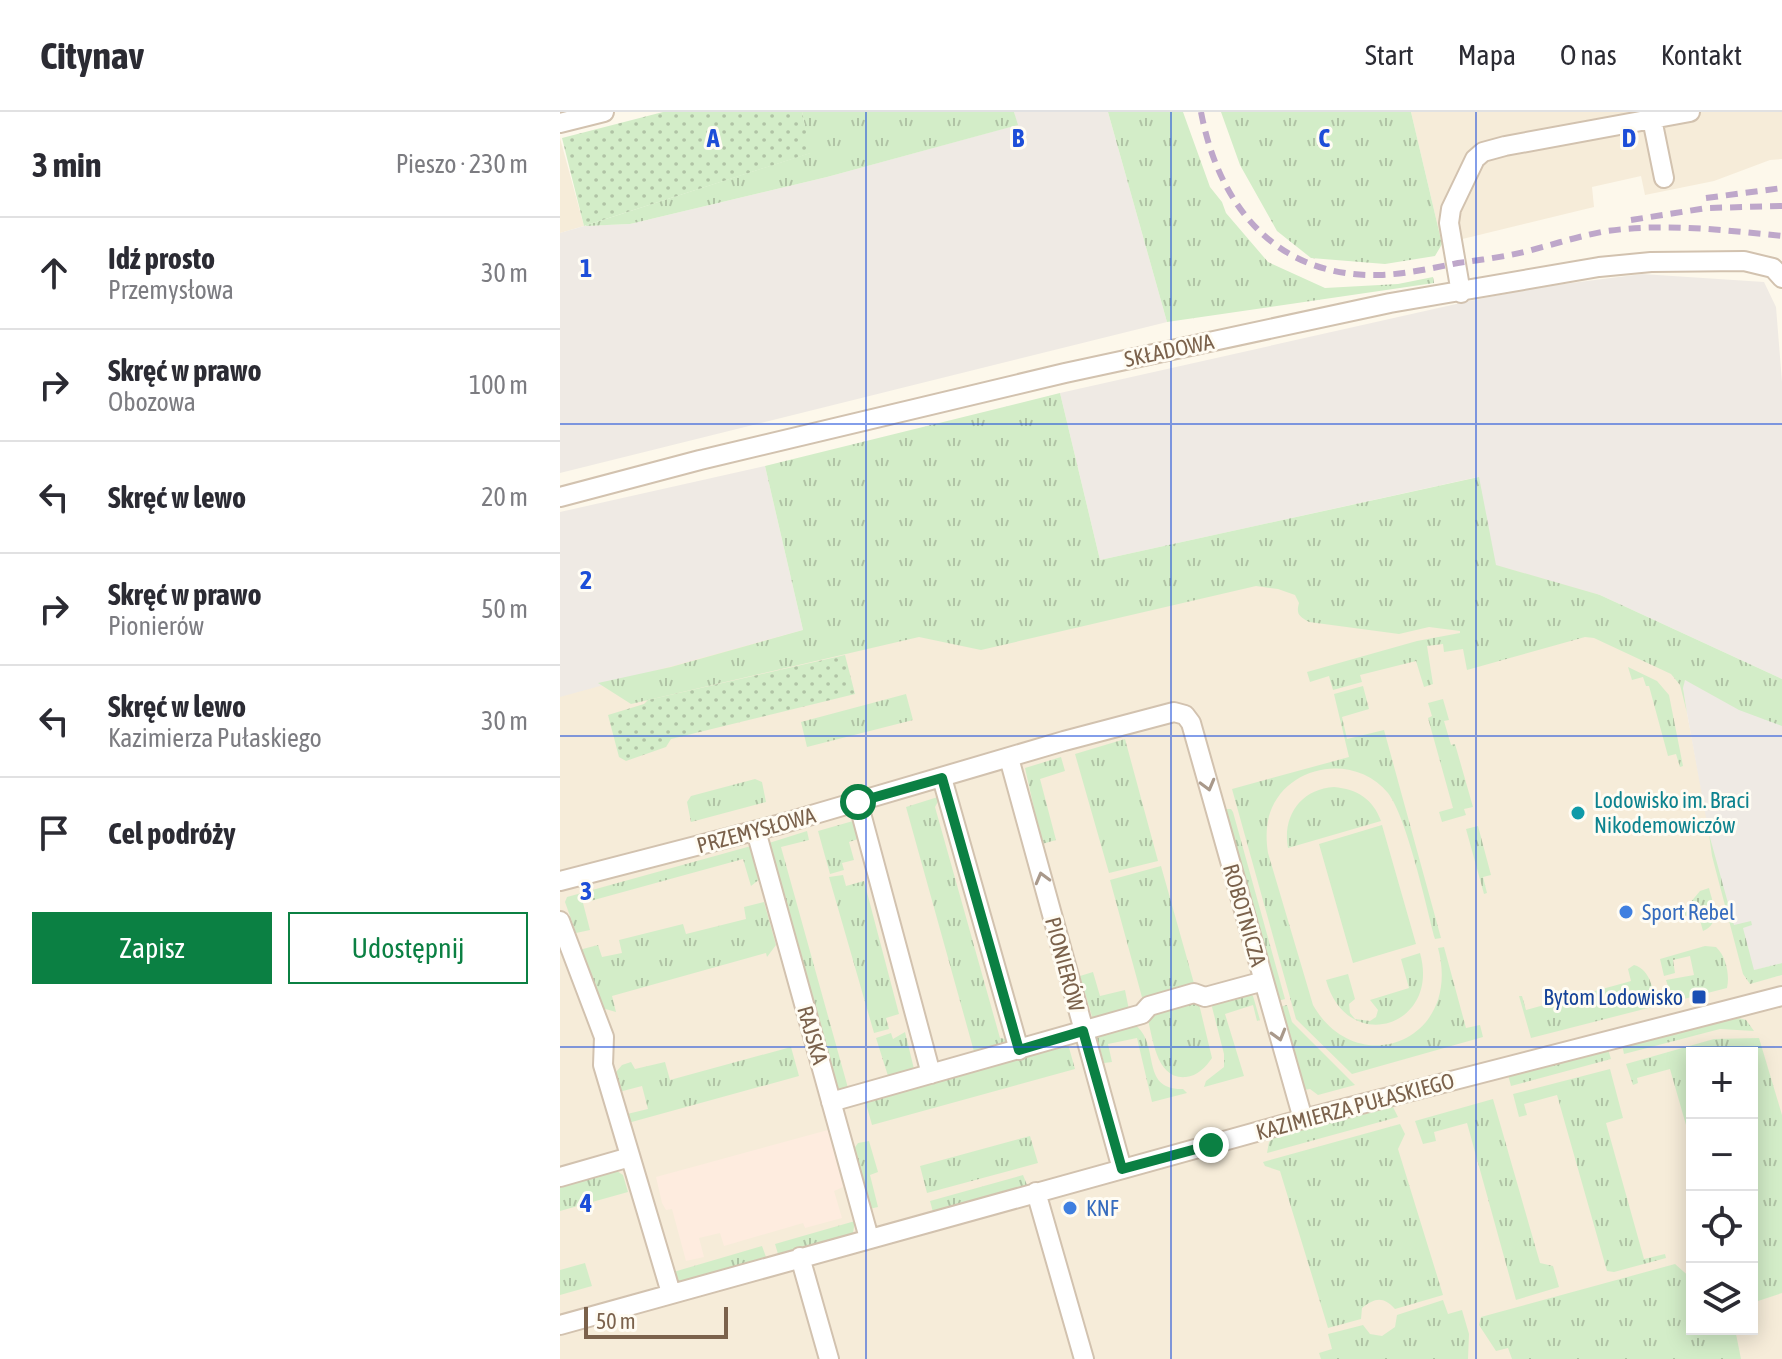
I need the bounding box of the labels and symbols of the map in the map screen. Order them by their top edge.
text: A [706,123,720,153]
text: B [1012,123,1025,153]
text: C [1318,123,1330,153]
text: D [1622,123,1636,153]
text: 1 [580,253,592,283]
street label: SKŁADOWA [1122,328,1216,372]
text: 2 [580,565,592,595]
one-way arrow [1199,777,1216,791]
route start [840,784,876,820]
place label: Lodowisko im. Braci Nikodemowiczów [1594,787,1750,838]
street label: PRZEMYSŁOWA [694,802,818,858]
marker: Lodowisko im. Braci Nikodemowiczów [1569,804,1587,822]
street label: ROBOTNICZA [1218,861,1272,969]
one-way arrow [1034,871,1051,885]
text: 3 [580,876,592,906]
place label: Sport Rebel [1642,899,1735,925]
marker: Sport Rebel [1617,903,1635,921]
street label: PIONIERÓW [1040,914,1090,1014]
place label: Bytom Lodowisko [1543,984,1683,1010]
marker: Bytom Lodowisko [1690,988,1708,1006]
street label: RAJSKA [792,1003,834,1067]
one-way arrow [1270,1028,1286,1042]
street label: KAZIMIERZA PUŁASKIEGO [1253,1067,1457,1145]
route end [1193,1127,1229,1163]
text: 4 [579,1188,592,1218]
place label: KNF [1086,1195,1119,1221]
marker: KNF [1061,1199,1079,1217]
scale bar [584,1303,728,1339]

